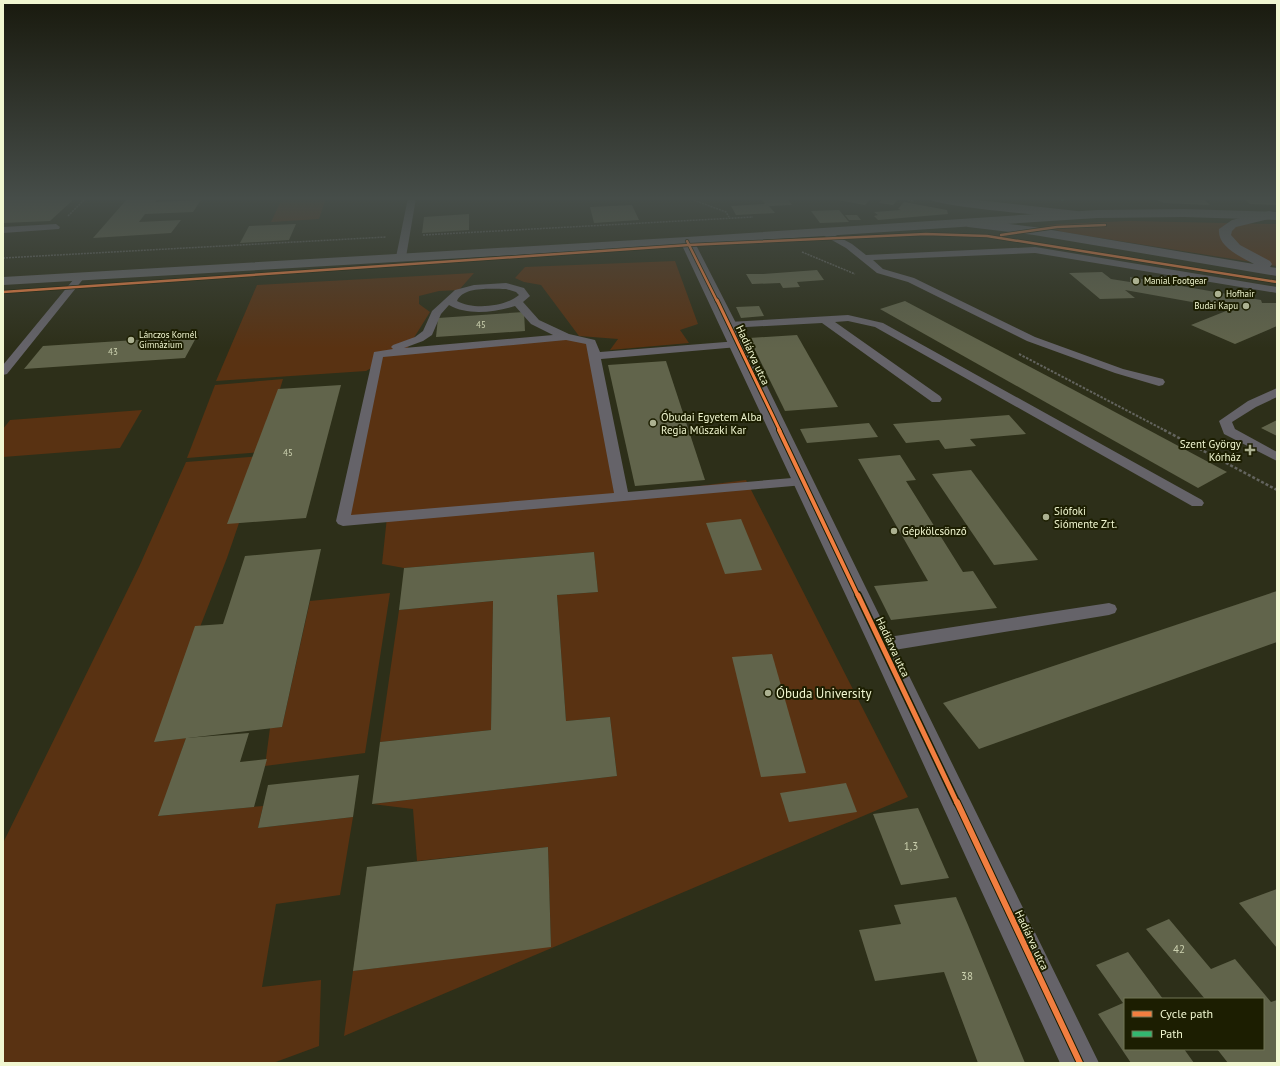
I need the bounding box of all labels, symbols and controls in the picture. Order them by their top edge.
place label: Manial Footgear [1144,275,1207,286]
marker: Manial Footgear [1131,276,1141,286]
place label: Hofhair [1226,288,1255,299]
marker: Hofhair [1213,289,1223,299]
place label: Budai Kapu [1194,300,1238,311]
marker: Budai Kapu [1241,301,1251,311]
house number: 45 [476,319,486,330]
street label: Hadiárva utca [733,323,773,387]
place label: Lánczos Kornél Gimnázium [139,329,197,350]
marker: Lánczos Kornél Gimnázium [126,335,136,345]
house number: 43 [108,346,118,357]
place label: Óbudai Egyetem Alba Regia Műszaki Kar [661,410,762,437]
marker: Óbudai Egyetem Alba Regia Műszaki Kar [648,418,658,428]
place label: Szent György Kórház [1180,437,1242,464]
marker: Szent György Kórház [1244,444,1256,456]
house number: 45 [283,447,293,458]
place label: Siófoki Siómente Zrt. [1054,504,1117,531]
marker: Siófoki Siómente Zrt. [1041,512,1051,522]
place label: Gépkölcsönző [902,524,967,538]
marker: Gépkölcsönző [889,526,899,536]
street label: Hadiárva utca [873,615,913,679]
place label: Óbuda University [776,685,871,702]
marker: Óbuda University [763,688,773,698]
house number: 1,3 [904,839,918,853]
street label: Hadiárva utca [1012,908,1052,972]
house number: 42 [1173,942,1185,956]
house number: 38 [961,969,973,983]
legend [1124,998,1264,1050]
text: Cycle path [1160,1006,1213,1021]
text: Path [1160,1026,1183,1041]

